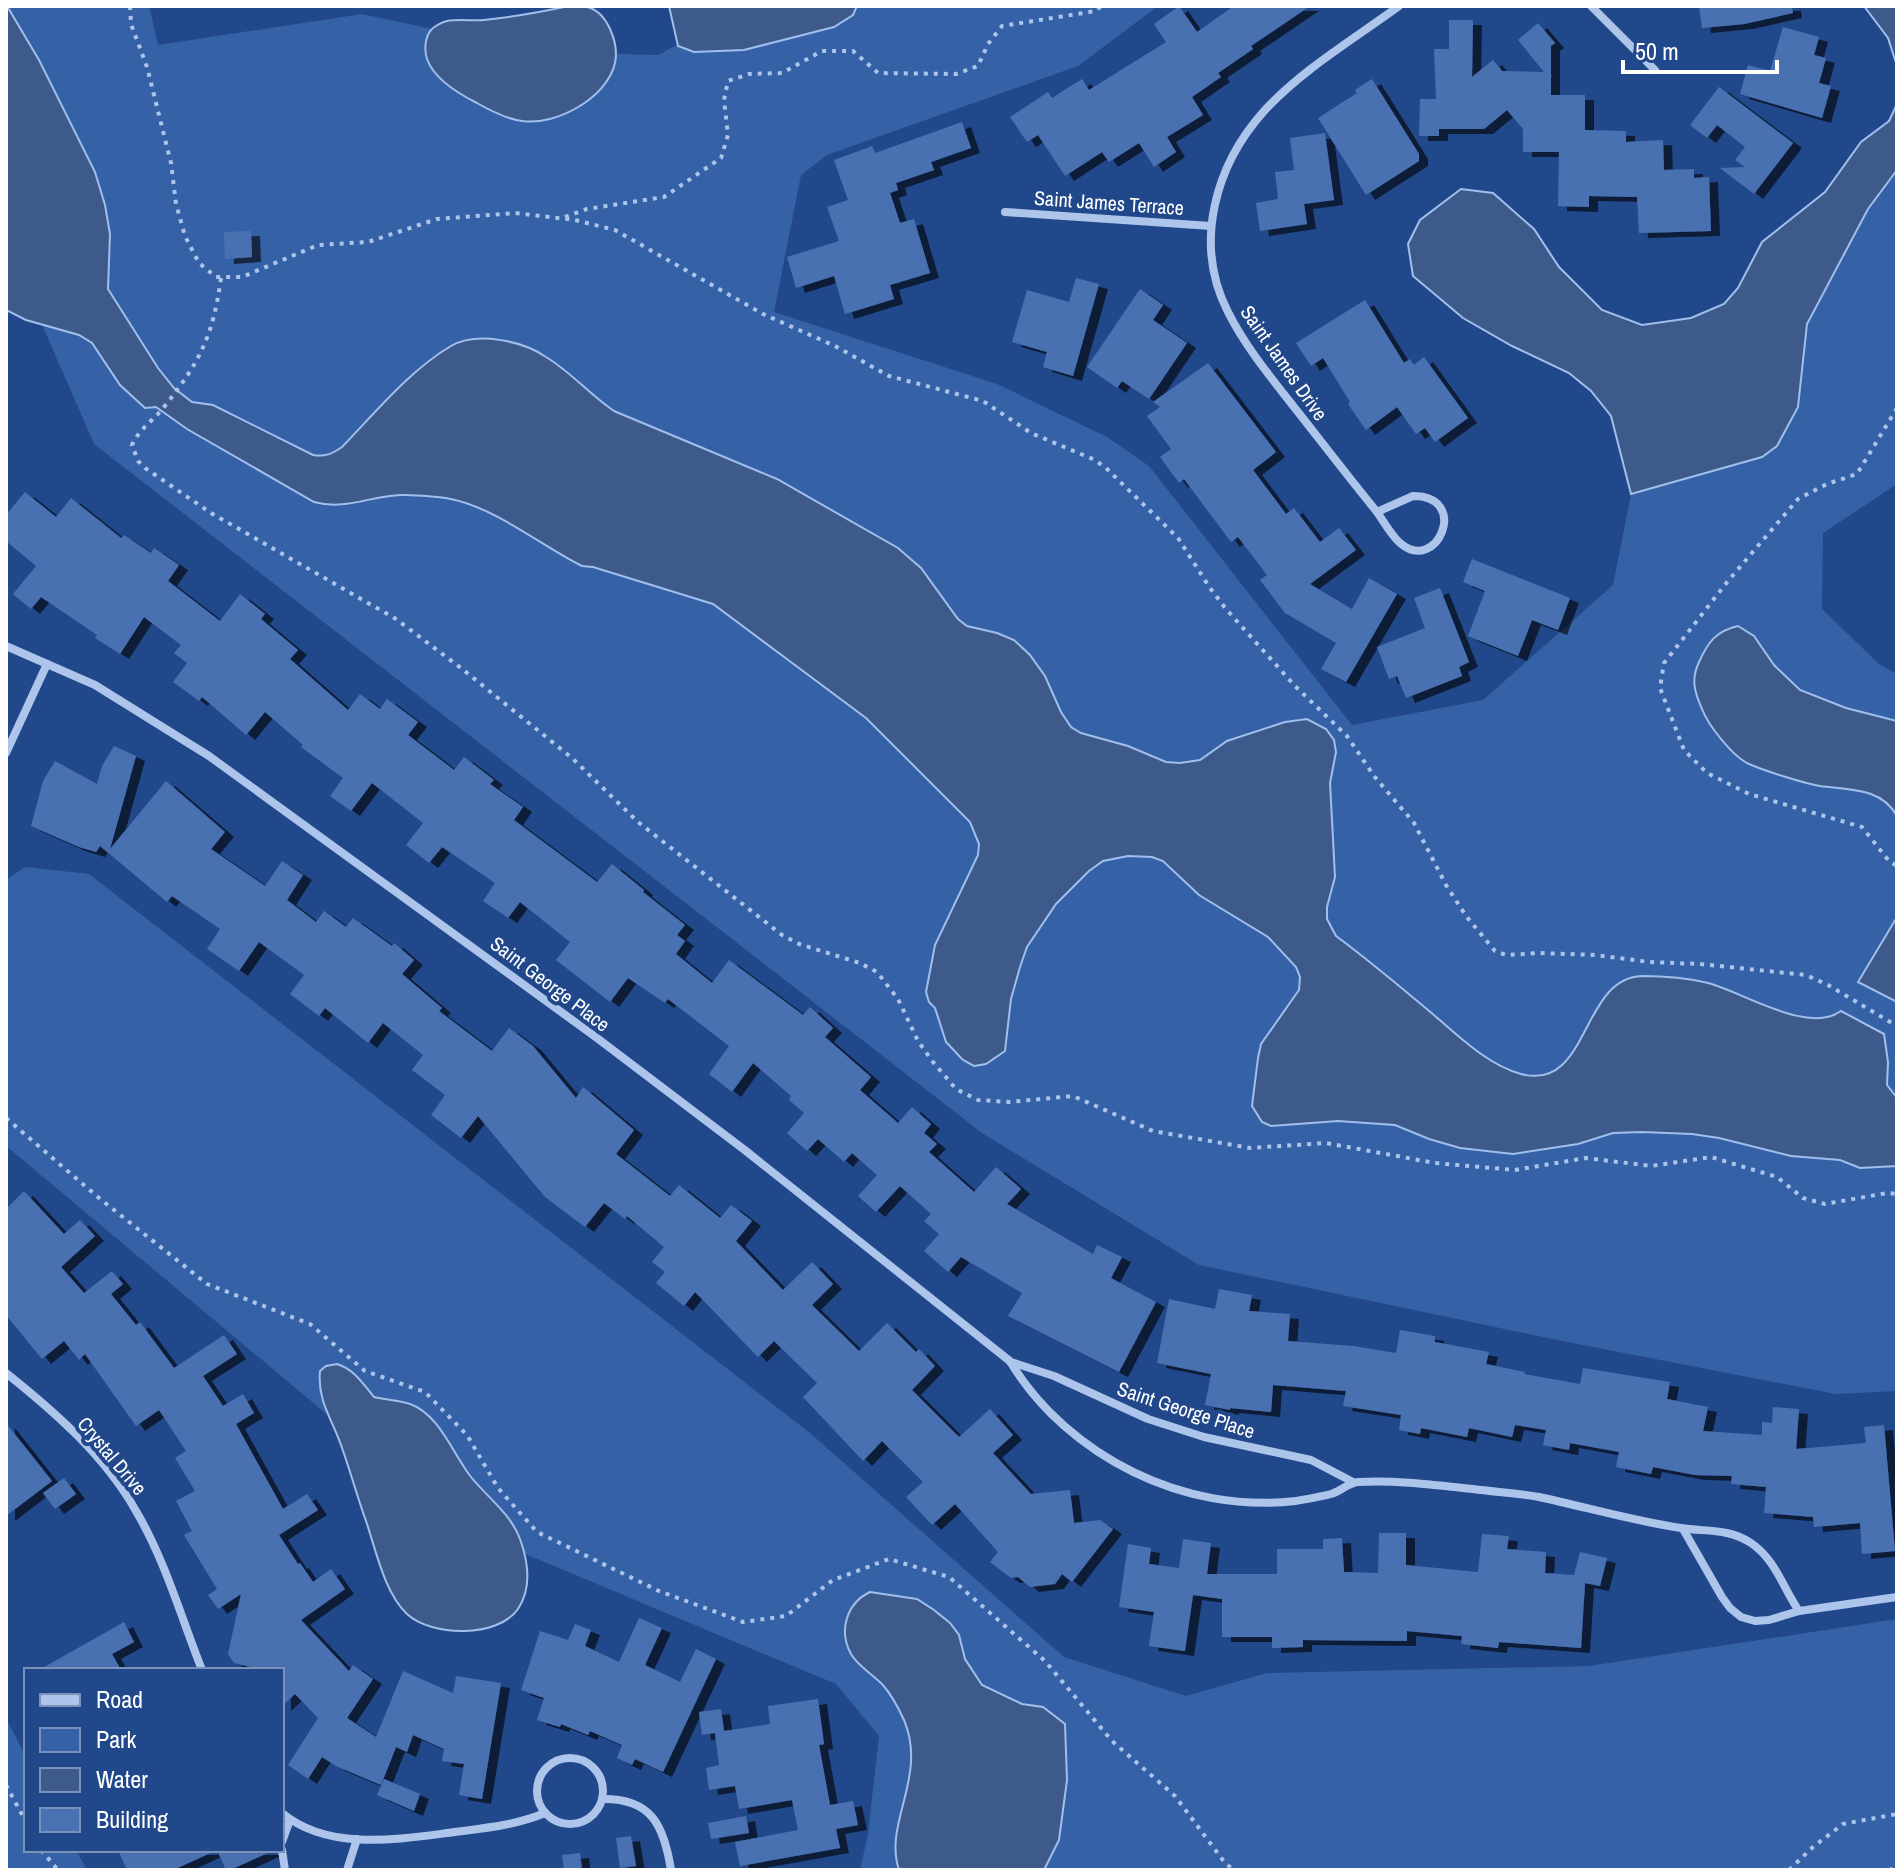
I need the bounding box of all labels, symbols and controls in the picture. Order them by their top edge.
scale bar [1623,24,1777,74]
text: 50 m [1635,35,1679,67]
street label: Saint James Terrace [1033,184,1185,221]
street label: Saint James Drive [1235,300,1334,426]
street label: Saint George Place [485,930,616,1037]
street label: Saint George Place [1114,1375,1258,1444]
street label: Crystal Drive [72,1411,153,1501]
legend [24,1668,284,1852]
text: Road [96,1683,143,1715]
text: Park [96,1723,137,1755]
text: Water [96,1763,148,1795]
text: Building [96,1803,168,1835]

